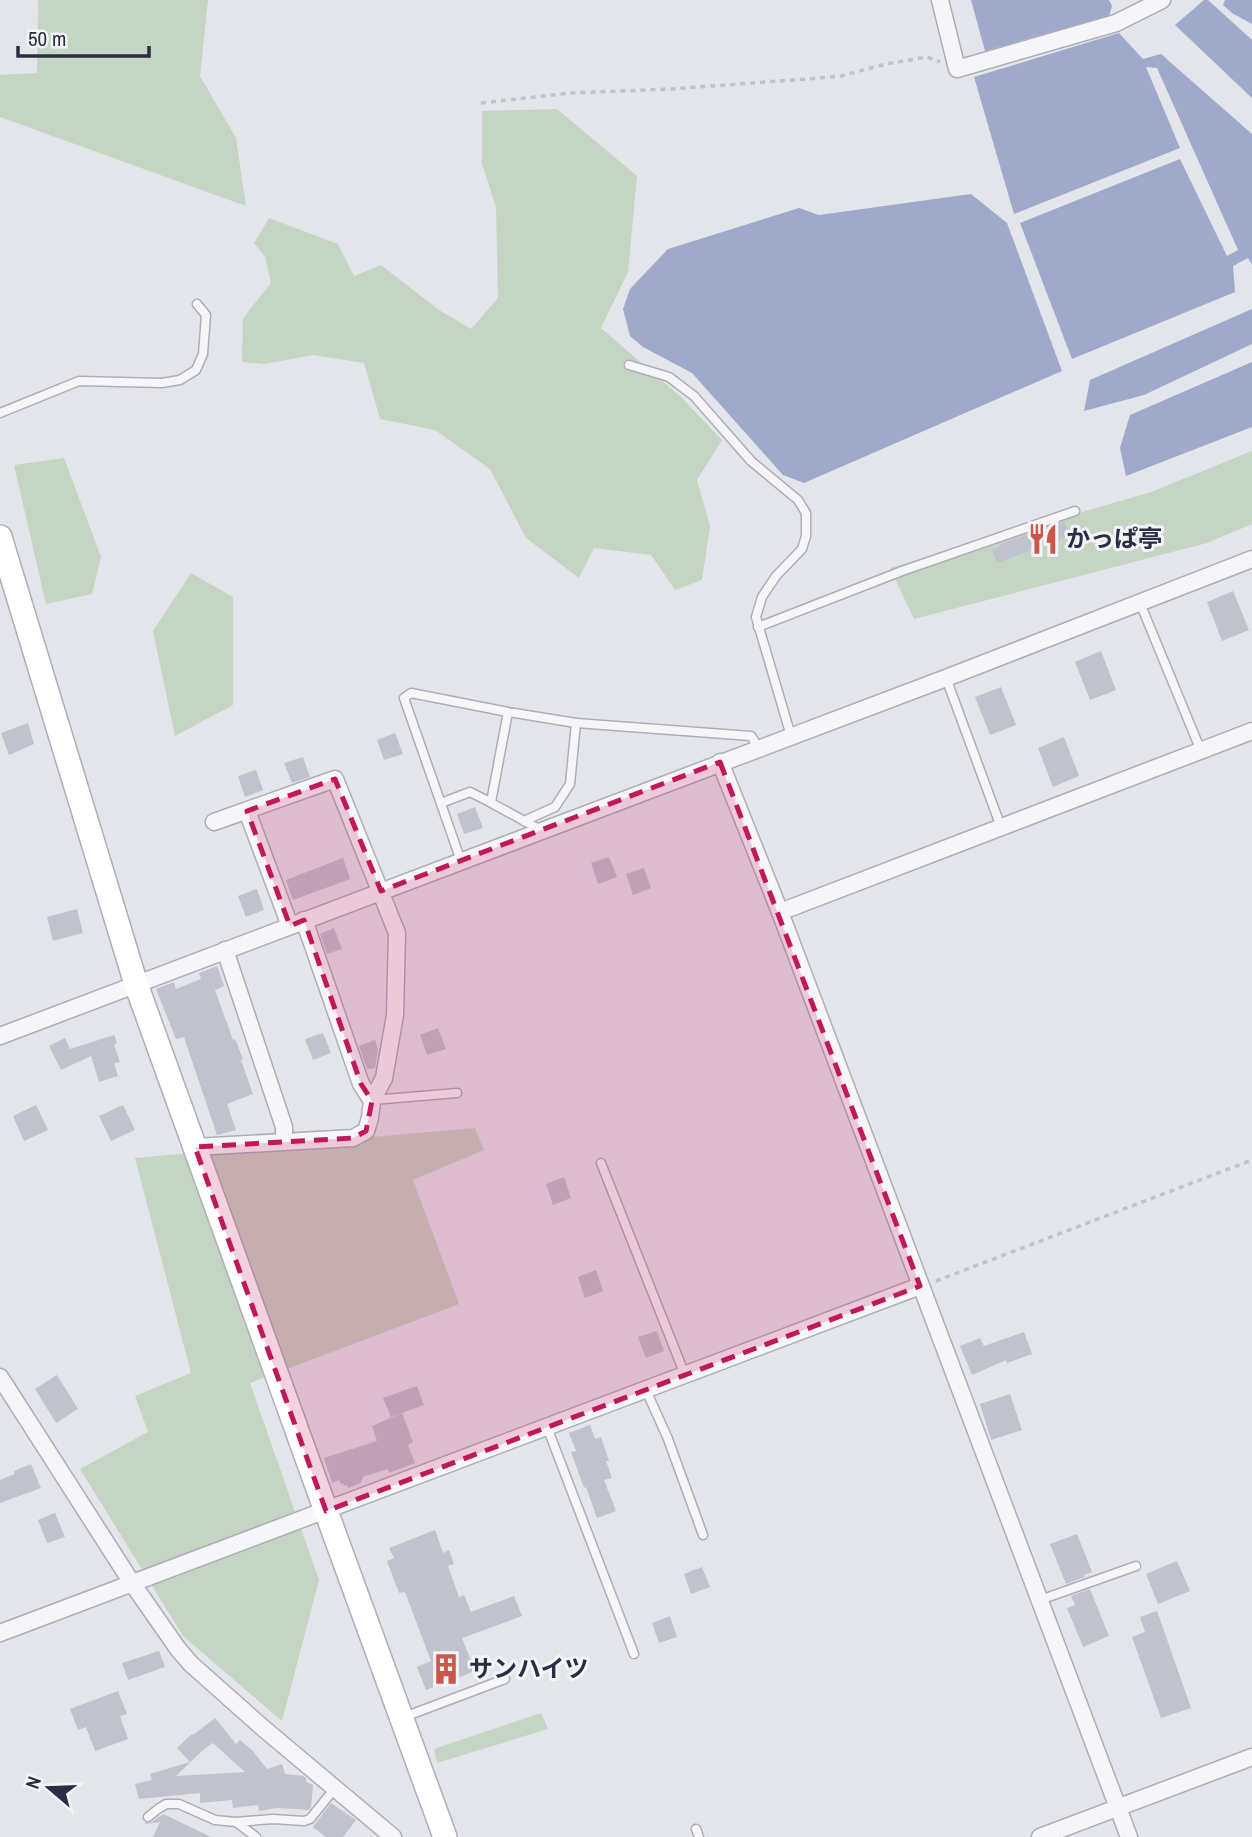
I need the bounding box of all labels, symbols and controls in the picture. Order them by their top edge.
scale bar [18,14,149,58]
text: 50 m [28,24,66,53]
restaurant icon: かっぱ亭 [1026,522,1060,556]
place label: かっぱ亭 [1066,522,1162,554]
building icon: サンハイツ [429,1652,463,1686]
place label: サンハイツ [469,1652,589,1684]
north arrow [14,1753,84,1823]
text: N [19,1773,47,1792]

